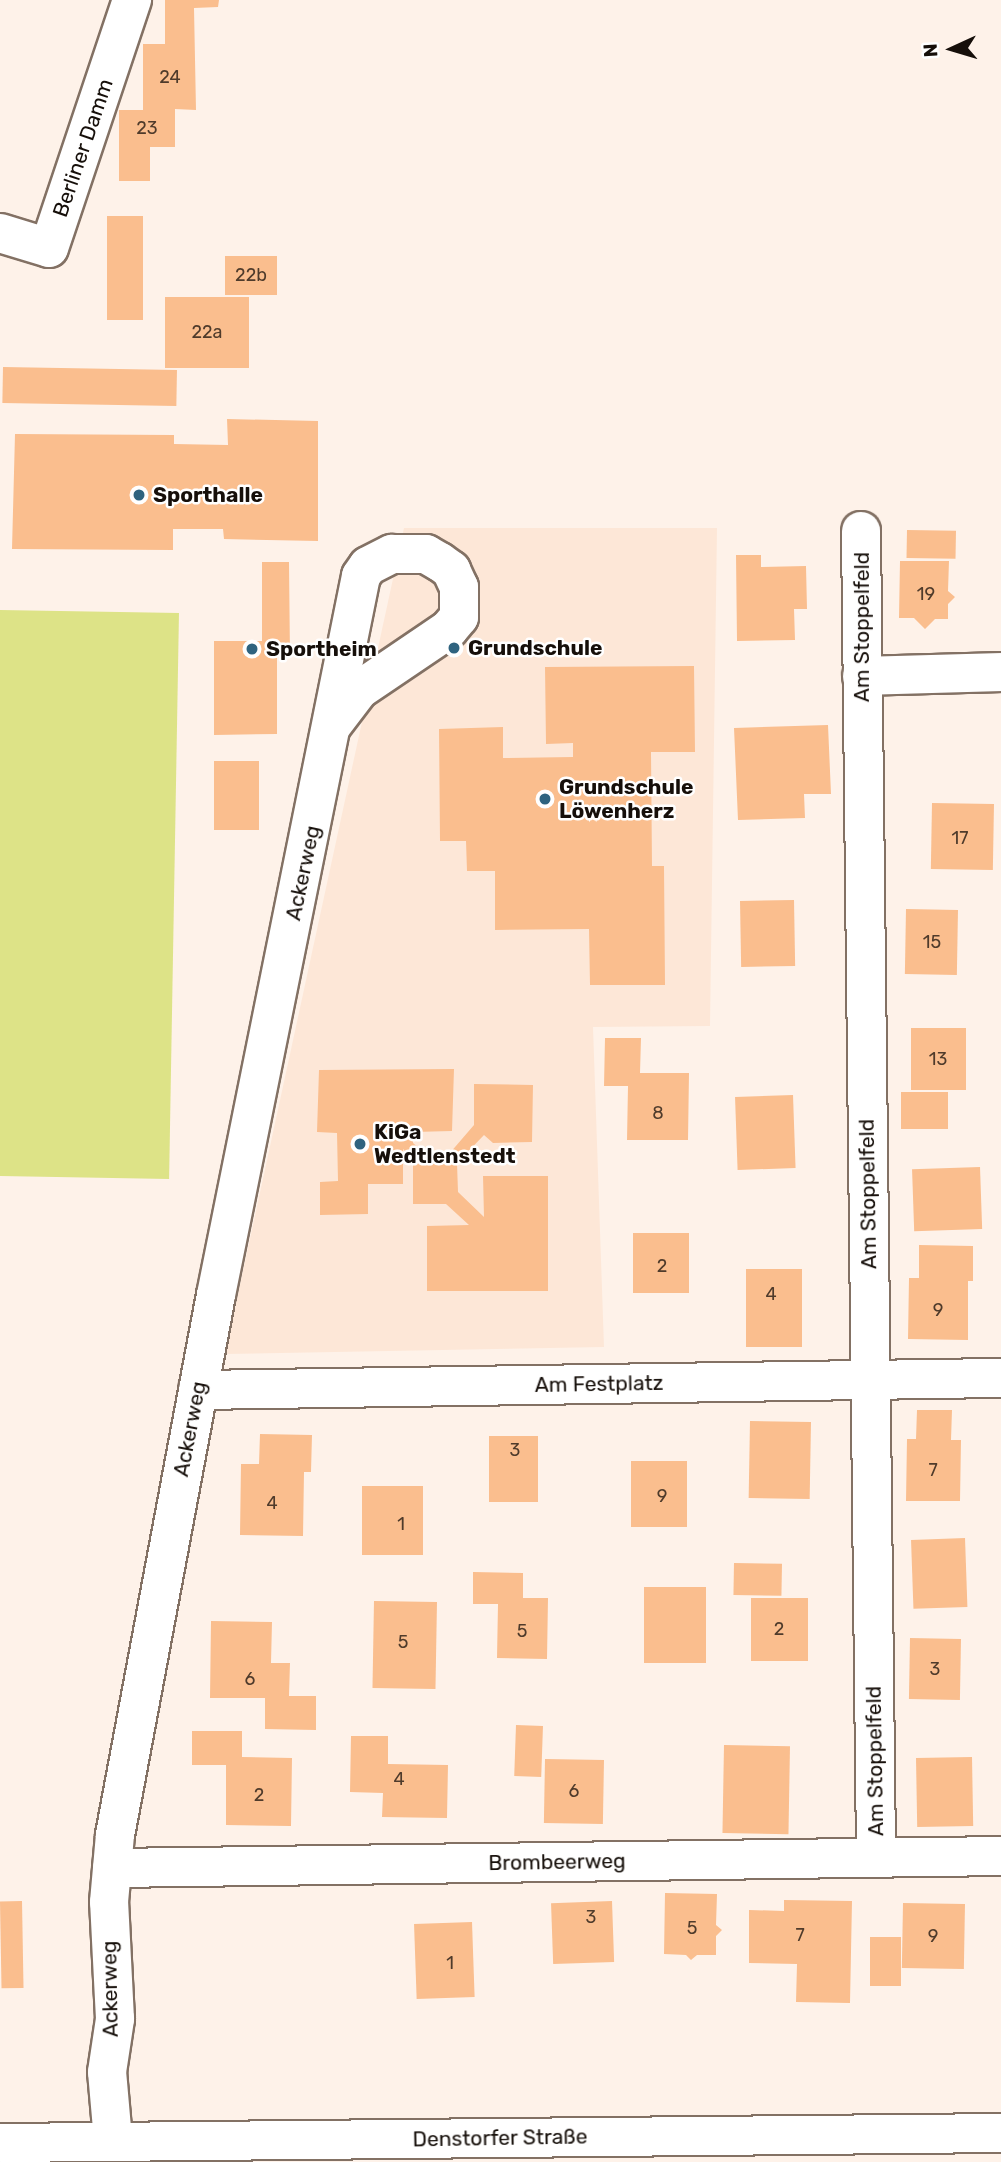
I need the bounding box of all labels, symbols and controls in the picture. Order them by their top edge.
north arrow [917,14,987,84]
text: N [919,43,943,58]
house number: 24 [159,66,181,88]
street label: Berliner Damm [47,75,119,221]
house number: 23 [136,117,158,139]
house number: 22b [235,264,267,286]
house number: 22a [191,321,223,343]
place label: Sporthalle [153,482,263,508]
marker: Sporthalle [131,487,147,503]
street label: Am Stoppelfeld [849,552,875,702]
house number: 19 [917,583,935,605]
place label: Grundschule [468,635,602,661]
place label: Sportheim [266,636,377,662]
marker: Grundschule [446,640,462,656]
marker: Sportheim [244,641,260,657]
place label: Grundschule Löwenherz [559,774,693,824]
marker: Grundschule Löwenherz [537,791,553,807]
street label: Ackerweg [281,823,325,923]
house number: 17 [952,827,968,849]
house number: 15 [923,931,941,953]
house number: 13 [929,1048,947,1070]
house number: 8 [652,1102,664,1124]
place label: KiGa Wedtlenstedt [374,1119,515,1169]
street label: Am Stoppelfeld [854,1119,882,1269]
marker: KiGa Wedtlenstedt [352,1136,368,1152]
house number: 2 [657,1255,667,1277]
house number: 4 [765,1283,777,1305]
house number: 9 [933,1299,943,1321]
street label: Am Festplatz [534,1370,664,1398]
street label: Ackerweg [168,1379,212,1479]
house number: 3 [510,1439,520,1461]
house number: 7 [928,1459,938,1481]
house number: 9 [657,1485,667,1507]
house number: 4 [266,1492,278,1514]
house number: 1 [397,1513,405,1535]
house number: 2 [774,1618,784,1640]
house number: 5 [517,1620,527,1642]
house number: 5 [398,1631,408,1653]
house number: 3 [930,1658,940,1680]
house number: 6 [245,1668,255,1690]
street label: Am Stoppelfeld [861,1686,889,1836]
house number: 4 [393,1768,405,1790]
house number: 6 [569,1780,579,1802]
house number: 2 [254,1784,264,1806]
street label: Brombeerweg [488,1848,626,1876]
house number: 3 [586,1906,596,1928]
house number: 5 [687,1917,697,1939]
house number: 7 [795,1924,805,1946]
house number: 9 [928,1925,938,1947]
street label: Ackerweg [97,1941,123,2037]
house number: 1 [446,1952,454,1974]
street label: Denstorfer Straße [412,2124,588,2152]

